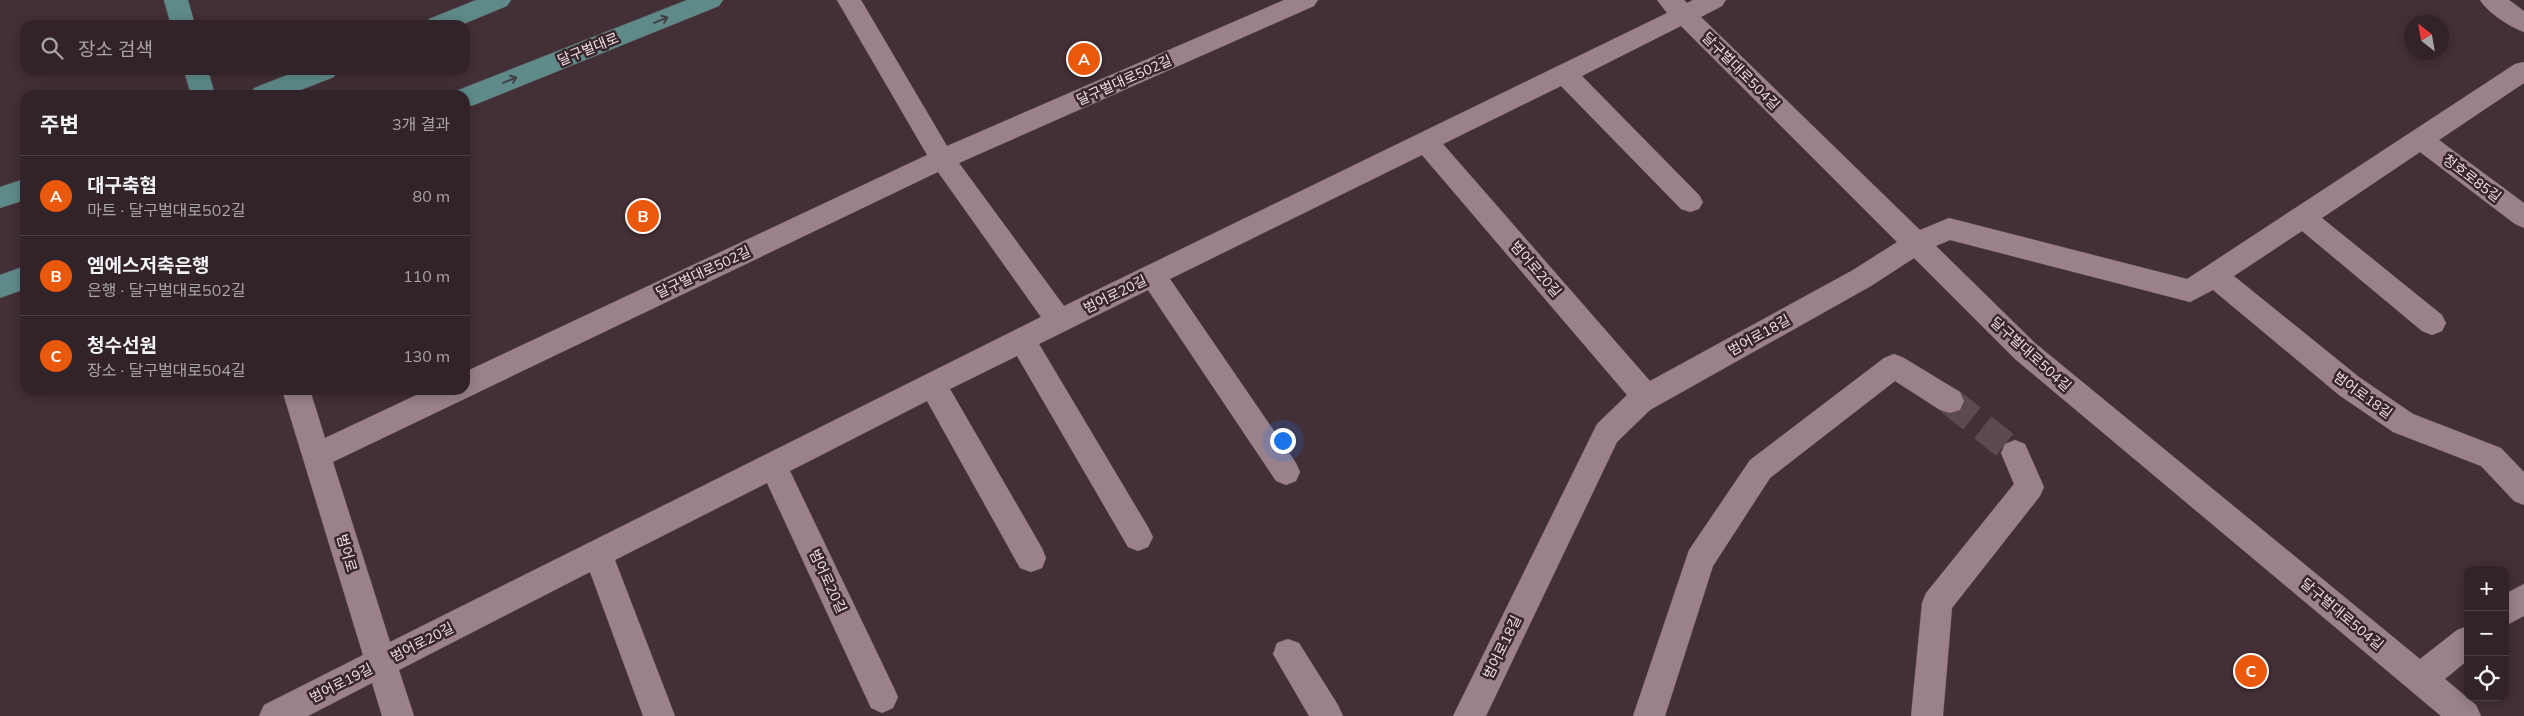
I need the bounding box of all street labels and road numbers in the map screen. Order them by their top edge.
street label: 달구벌대로504길 [1698,28,1784,114]
street label: 달구벌대로 [555,29,621,69]
street label: 달구벌대로502길 [1074,51,1174,109]
street label: 청호로85길 [2439,150,2505,206]
street label: 범어로20길 [1507,237,1565,301]
street label: 달구벌대로502길 [653,242,753,302]
street label: 범어로20길 [1080,271,1150,317]
street label: 범어로18길 [1725,311,1793,359]
street label: 달구벌대로504길 [1987,313,2075,395]
street label: 범어로18길 [2330,368,2396,422]
street label: 범어로 [333,532,361,574]
street label: 범어로20길 [805,546,851,616]
street label: 달구벌대로504길 [2297,574,2387,654]
street label: 범어로18길 [1479,612,1525,682]
street label: 범어로20길 [387,618,457,666]
street label: 범어로19길 [306,659,376,707]

